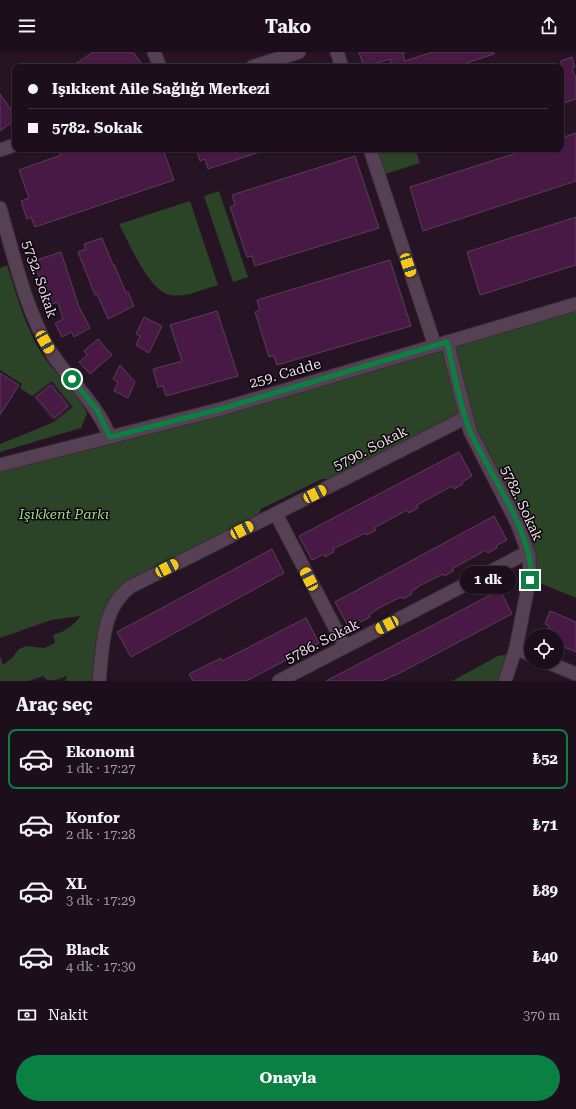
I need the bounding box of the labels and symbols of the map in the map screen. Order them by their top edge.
street label: 5732. Sokak [19,238,61,320]
car [398,252,418,278]
car [34,329,56,355]
street label: 259. Cadde [247,355,323,391]
route start [63,370,81,388]
street label: 5790. Sokak [330,422,410,473]
street label: 5782. Sokak [498,463,546,543]
car [302,483,328,505]
park label: Işıkkent Parkı [18,506,109,522]
car [229,519,255,541]
car [154,557,180,579]
car [298,566,320,592]
callout: 1 dk [460,566,516,594]
route end [521,571,539,589]
car [374,614,400,636]
street label: 5786. Sokak [282,615,362,666]

